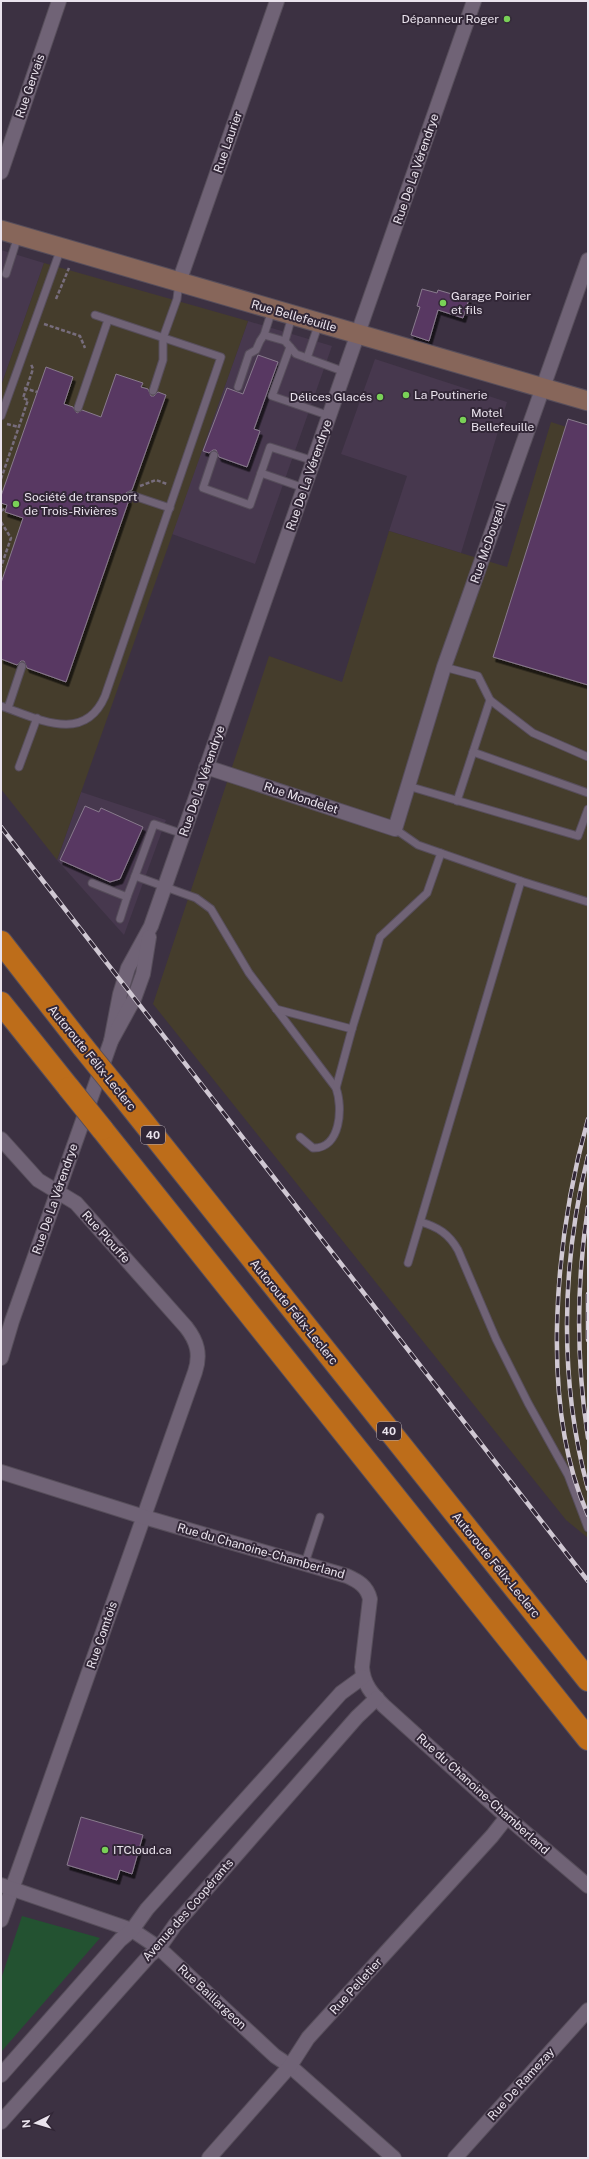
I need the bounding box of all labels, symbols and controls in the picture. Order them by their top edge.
place label: Dépanneur Roger [401,12,499,26]
marker: Dépanneur Roger [502,14,512,24]
street label: Rue Gervais [13,52,47,120]
street label: Rue Laurier [211,109,245,175]
street label: Rue De La Vérendrye [390,112,442,226]
place label: Garage Poirier et fils [451,289,531,317]
street label: Rue Bellefeuille [250,297,338,335]
marker: Garage Poirier et fils [438,298,448,308]
place label: La Poutinerie [414,388,488,402]
place label: Délices Glacés [290,390,372,404]
marker: La Poutinerie [401,390,411,400]
marker: Délices Glacés [375,392,385,402]
place label: Motel Bellefeuille [471,406,535,434]
marker: Motel Bellefeuille [458,415,468,425]
street label: Rue De La Vérendrye [283,418,335,532]
place label: Société de transport de Trois-Rivières [24,490,138,518]
marker: Société de transport de Trois-Rivières [11,499,21,509]
street label: Rue McDougall [468,500,509,585]
street label: Rue De La Vérendrye [176,724,228,838]
street label: Rue Mondelet [262,779,340,817]
street label: Autoroute Félix-Leclerc [45,1003,139,1113]
road number: 40 [141,1126,165,1144]
street label: Rue De La Vérendrye [29,1142,81,1256]
street label: Rue Plouffe [79,1208,133,1266]
street label: Autoroute Félix-Leclerc [247,1257,341,1367]
road number: 40 [377,1422,401,1440]
street label: Autoroute Félix-Leclerc [449,1510,543,1620]
street label: Rue du Chanoine-Chamberland [176,1520,346,1582]
street label: Rue Comtois [84,1600,120,1670]
street label: Rue du Chanoine-Chamberland [414,1731,552,1857]
place label: ITCloud.ca [113,1843,172,1857]
marker: ITCloud.ca [100,1845,110,1855]
street label: Avenue des Coopérants [140,1856,236,1964]
street label: Rue Pelletier [327,1955,385,2017]
street label: Rue Baillargeon [175,1962,249,2032]
street label: Rue De Ramezay [485,2044,558,2123]
north arrow [16,2103,56,2143]
text: N [20,2119,32,2129]

